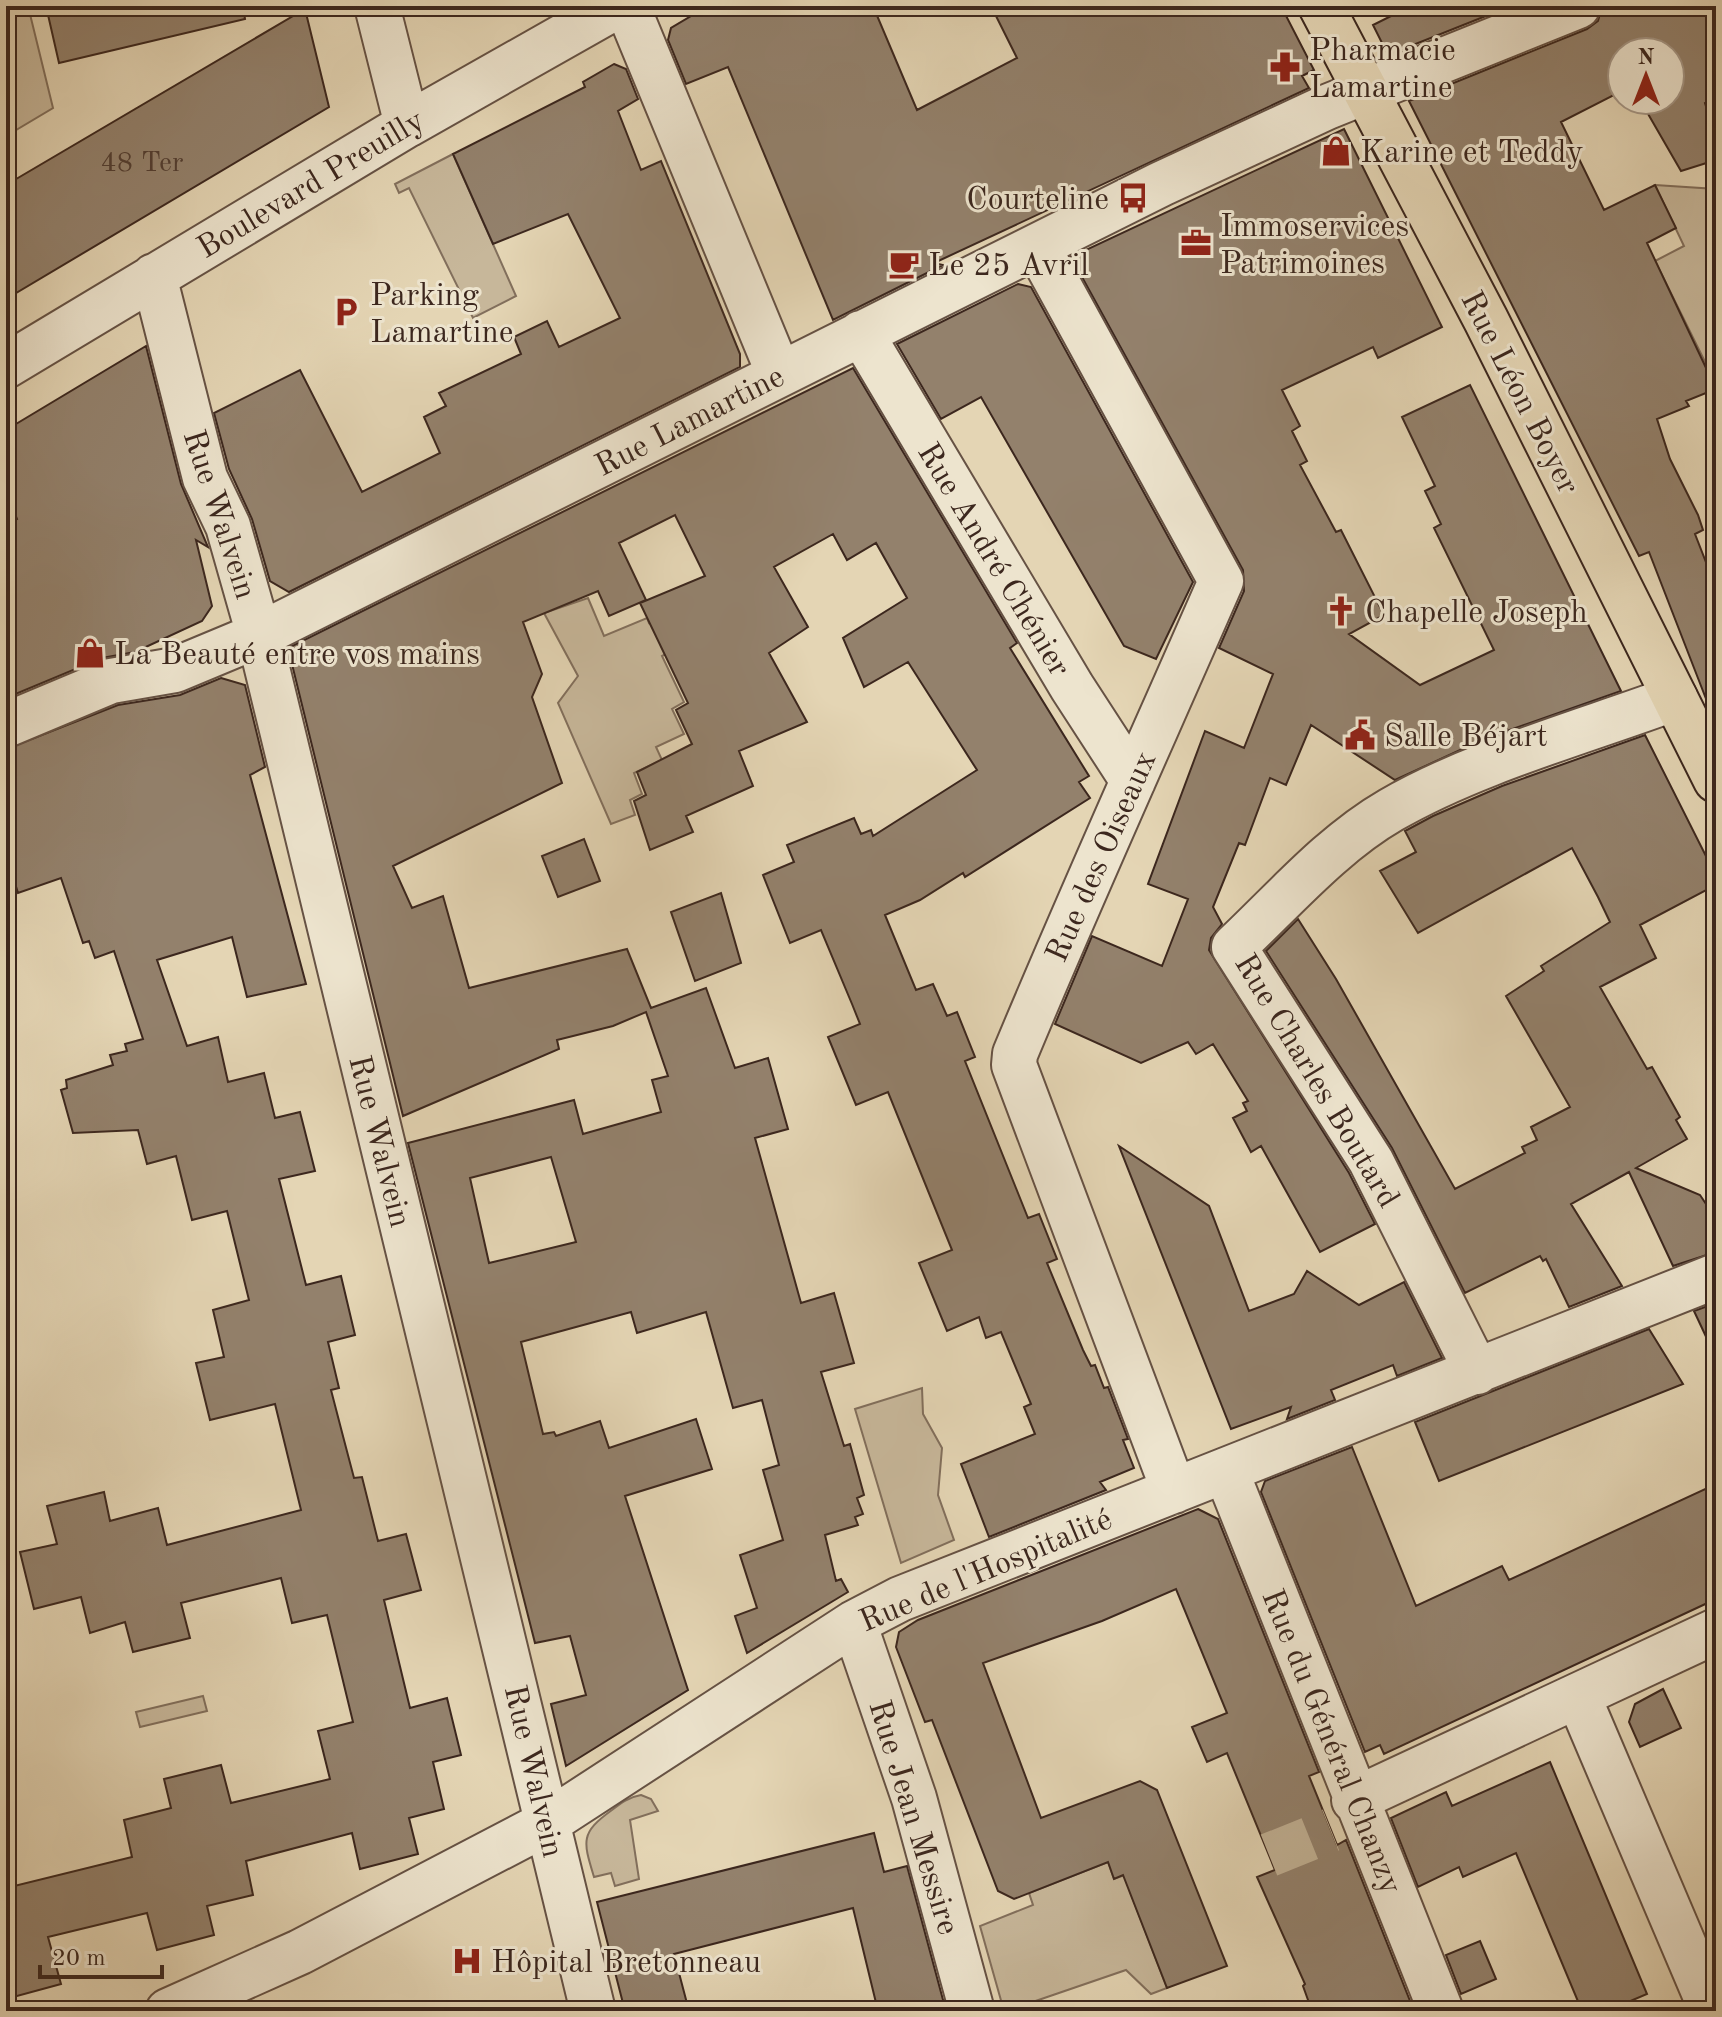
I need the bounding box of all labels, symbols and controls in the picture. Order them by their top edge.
place label: Pharmacie Lamartine [1309,36,1456,105]
north arrow [1606,36,1686,116]
text: N [1638,47,1655,69]
pharmacy icon: Pharmacie Lamartine [1268,50,1302,84]
street label: Boulevard Preuilly [193,105,431,266]
shop icon: Karine et Teddy [1319,134,1353,168]
place label: Karine et Teddy [1360,138,1583,170]
house number: 48 Ter [101,150,183,178]
bus stop icon: Courteline [1116,181,1150,215]
place label: Courteline [966,185,1109,217]
place label: Immoservices Patrimoines [1220,212,1409,281]
office icon: Immoservices Patrimoines [1179,226,1213,260]
cafe icon: Le 25 Avril [887,247,921,281]
place label: Le 25 Avril [928,251,1089,283]
place label: Parking Lamartine [370,281,513,350]
street label: Rue Léon Boyer [1453,287,1583,500]
parking icon: Parking Lamartine [329,295,363,329]
street label: Rue Lamartine [591,361,790,484]
street label: Rue Walvein [176,426,261,603]
street label: Rue André Chénier [910,438,1075,683]
church icon: Chapelle Joseph [1324,594,1358,628]
place label: Chapelle Joseph [1365,598,1588,630]
shop icon: La Beauté entre vos mains [73,636,107,670]
place label: La Beauté entre vos mains [114,640,480,672]
public building icon: Salle Béjart [1343,718,1377,752]
place label: Salle Béjart [1384,722,1548,754]
street label: Rue des Oiseaux [1042,747,1164,967]
street label: Rue Charles Boutard [1227,949,1404,1214]
street label: Rue Walvein [341,1053,415,1231]
street label: Rue de l'Hospitalité [855,1504,1117,1639]
street label: Rue du Général Chanzy [1254,1585,1406,1899]
street label: Rue Walvein [497,1682,567,1861]
street label: Rue Jean Messire [861,1697,963,1939]
scale bar [40,1929,162,1979]
hospital icon: Hôpital Bretonneau [450,1944,484,1978]
text: 20 m [52,1947,106,1971]
place label: Hôpital Bretonneau [491,1948,761,1980]

